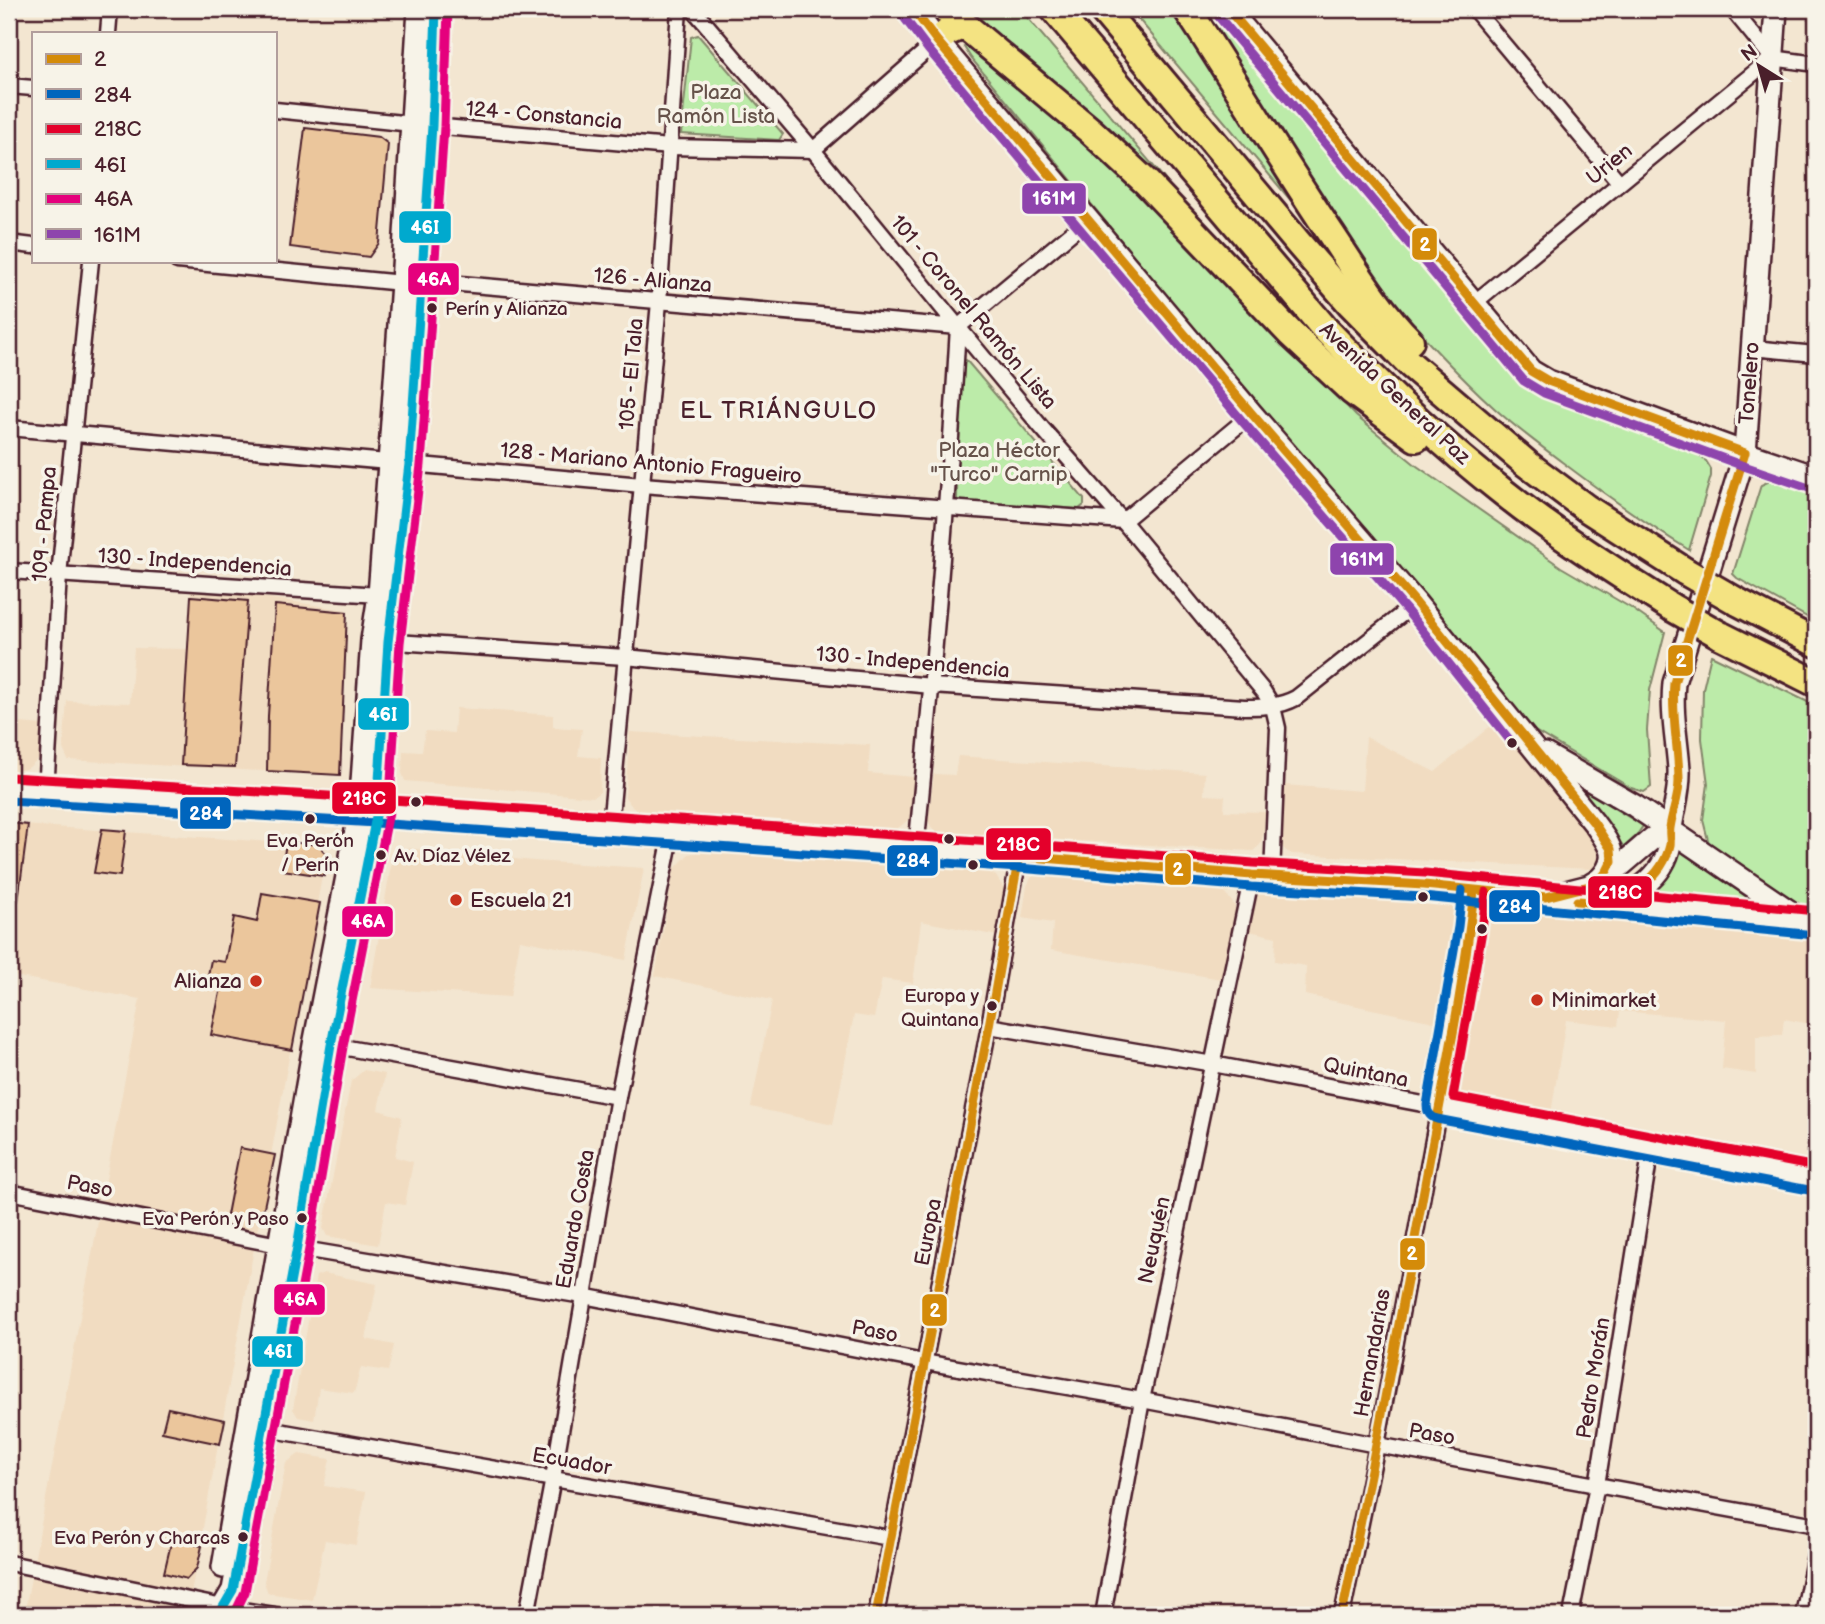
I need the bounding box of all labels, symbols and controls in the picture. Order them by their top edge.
legend [32,32,276,262]
north arrow [1724,32,1794,102]
text: N [1737,40,1762,67]
text: 2 [94,47,107,72]
park label: Plaza Ramón Lista [657,80,775,129]
text: 284 [94,83,132,108]
street label: 124 - Constancia [465,96,623,135]
text: 218C [94,117,141,142]
street label: Urien [1581,138,1637,191]
text: 46I [94,153,126,178]
line badge: 161M [1021,182,1087,215]
text: 46A [94,187,133,212]
text: 161M [1032,188,1076,211]
line badge: 46I [398,210,452,244]
street label: 101 - Coronel Ramón Lista [885,210,1062,414]
text: 46I [410,217,440,240]
text: 161M [94,223,141,248]
line badge: 2 [1411,227,1438,261]
text: 2 [1419,234,1431,257]
line badge: 46A [407,262,460,296]
street label: 126 - Alianza [593,263,713,298]
text: 46A [417,269,452,292]
place label: Perín y Alianza [445,298,568,321]
marker: Perín y Alianza [425,301,439,315]
street label: 105 - El Tala [614,317,649,431]
street label: Avenida General Paz [1314,317,1476,470]
street label: Tonelero [1734,341,1765,425]
district label: EL TRIÁNGULO [680,395,878,425]
street label: 128 - Mariano Antonio Fragueiro [499,438,803,489]
park label: Plaza Héctor "Turco" Carnip [930,438,1068,487]
street label: 109 - Pampa [27,465,62,583]
line badge: 161M [1329,542,1395,576]
street label: 130 - Independencia [97,543,293,582]
text: 161M [1340,549,1384,572]
street label: 130 - Independencia [815,642,1011,683]
line badge: 2 [1667,644,1694,677]
text: 2 [1675,650,1687,673]
line badge: 46I [357,697,410,731]
text: 46I [368,704,398,727]
unlabelled marker [1505,736,1519,750]
line badge: 218C [331,781,397,815]
text: 218C [342,788,386,811]
unlabelled marker [409,795,423,809]
line badge: 284 [179,796,232,830]
text: 284 [189,803,223,826]
marker: Eva Perón / Perín [303,812,317,826]
line badge: 218C [985,827,1052,861]
place label: Eva Perón / Perín [266,830,354,877]
unlabelled marker [942,832,956,846]
text: 218C [996,834,1040,857]
line badge: 284 [886,844,939,877]
place label: Av. Díaz Vélez [394,845,512,868]
marker: Av. Díaz Vélez [374,848,388,862]
text: 284 [896,850,930,873]
line badge: 2 [1164,852,1192,886]
unlabelled marker [966,858,980,872]
text: 2 [1172,859,1184,882]
line badge: 218C [1587,875,1653,909]
text: 218C [1598,882,1642,905]
place label: Escuela 21 [470,888,572,913]
line badge: 284 [1488,889,1541,923]
unlabelled marker [1416,890,1430,904]
marker: Escuela 21 [448,892,464,908]
text: 284 [1498,896,1532,919]
line badge: 46A [341,905,394,938]
text: 46A [351,911,386,934]
unlabelled marker [1475,922,1489,936]
place label: Alianza [174,969,242,994]
marker: Alianza [248,973,264,989]
place label: Europa y Quintana [901,985,979,1032]
place label: Minimarket [1551,988,1657,1013]
marker: Minimarket [1529,992,1545,1008]
marker: Europa y Quintana [985,999,999,1013]
street label: Quintana [1321,1052,1411,1093]
street label: Eduardo Costa [551,1147,600,1291]
street label: Paso [65,1170,115,1203]
street label: Neuquén [1133,1194,1176,1286]
street label: Europa [910,1196,947,1268]
place label: Eva Perón y Paso [142,1208,289,1231]
marker: Eva Perón y Paso [295,1211,309,1225]
line badge: 2 [1399,1237,1426,1271]
text: 2 [1406,1243,1418,1266]
line badge: 46A [273,1283,326,1316]
street label: Hernandarias [1349,1287,1396,1419]
text: 46A [283,1289,318,1312]
line badge: 2 [921,1293,948,1327]
text: 2 [929,1300,941,1323]
street label: Paso [850,1315,900,1348]
street label: Pedro Morán [1572,1316,1615,1441]
line badge: 46I [251,1335,304,1368]
text: 46I [263,1341,293,1364]
street label: Paso [1407,1418,1457,1451]
street label: Ecuador [530,1442,614,1481]
place label: Eva Perón y Charcas [54,1527,230,1550]
marker: Eva Perón y Charcas [236,1530,250,1544]

